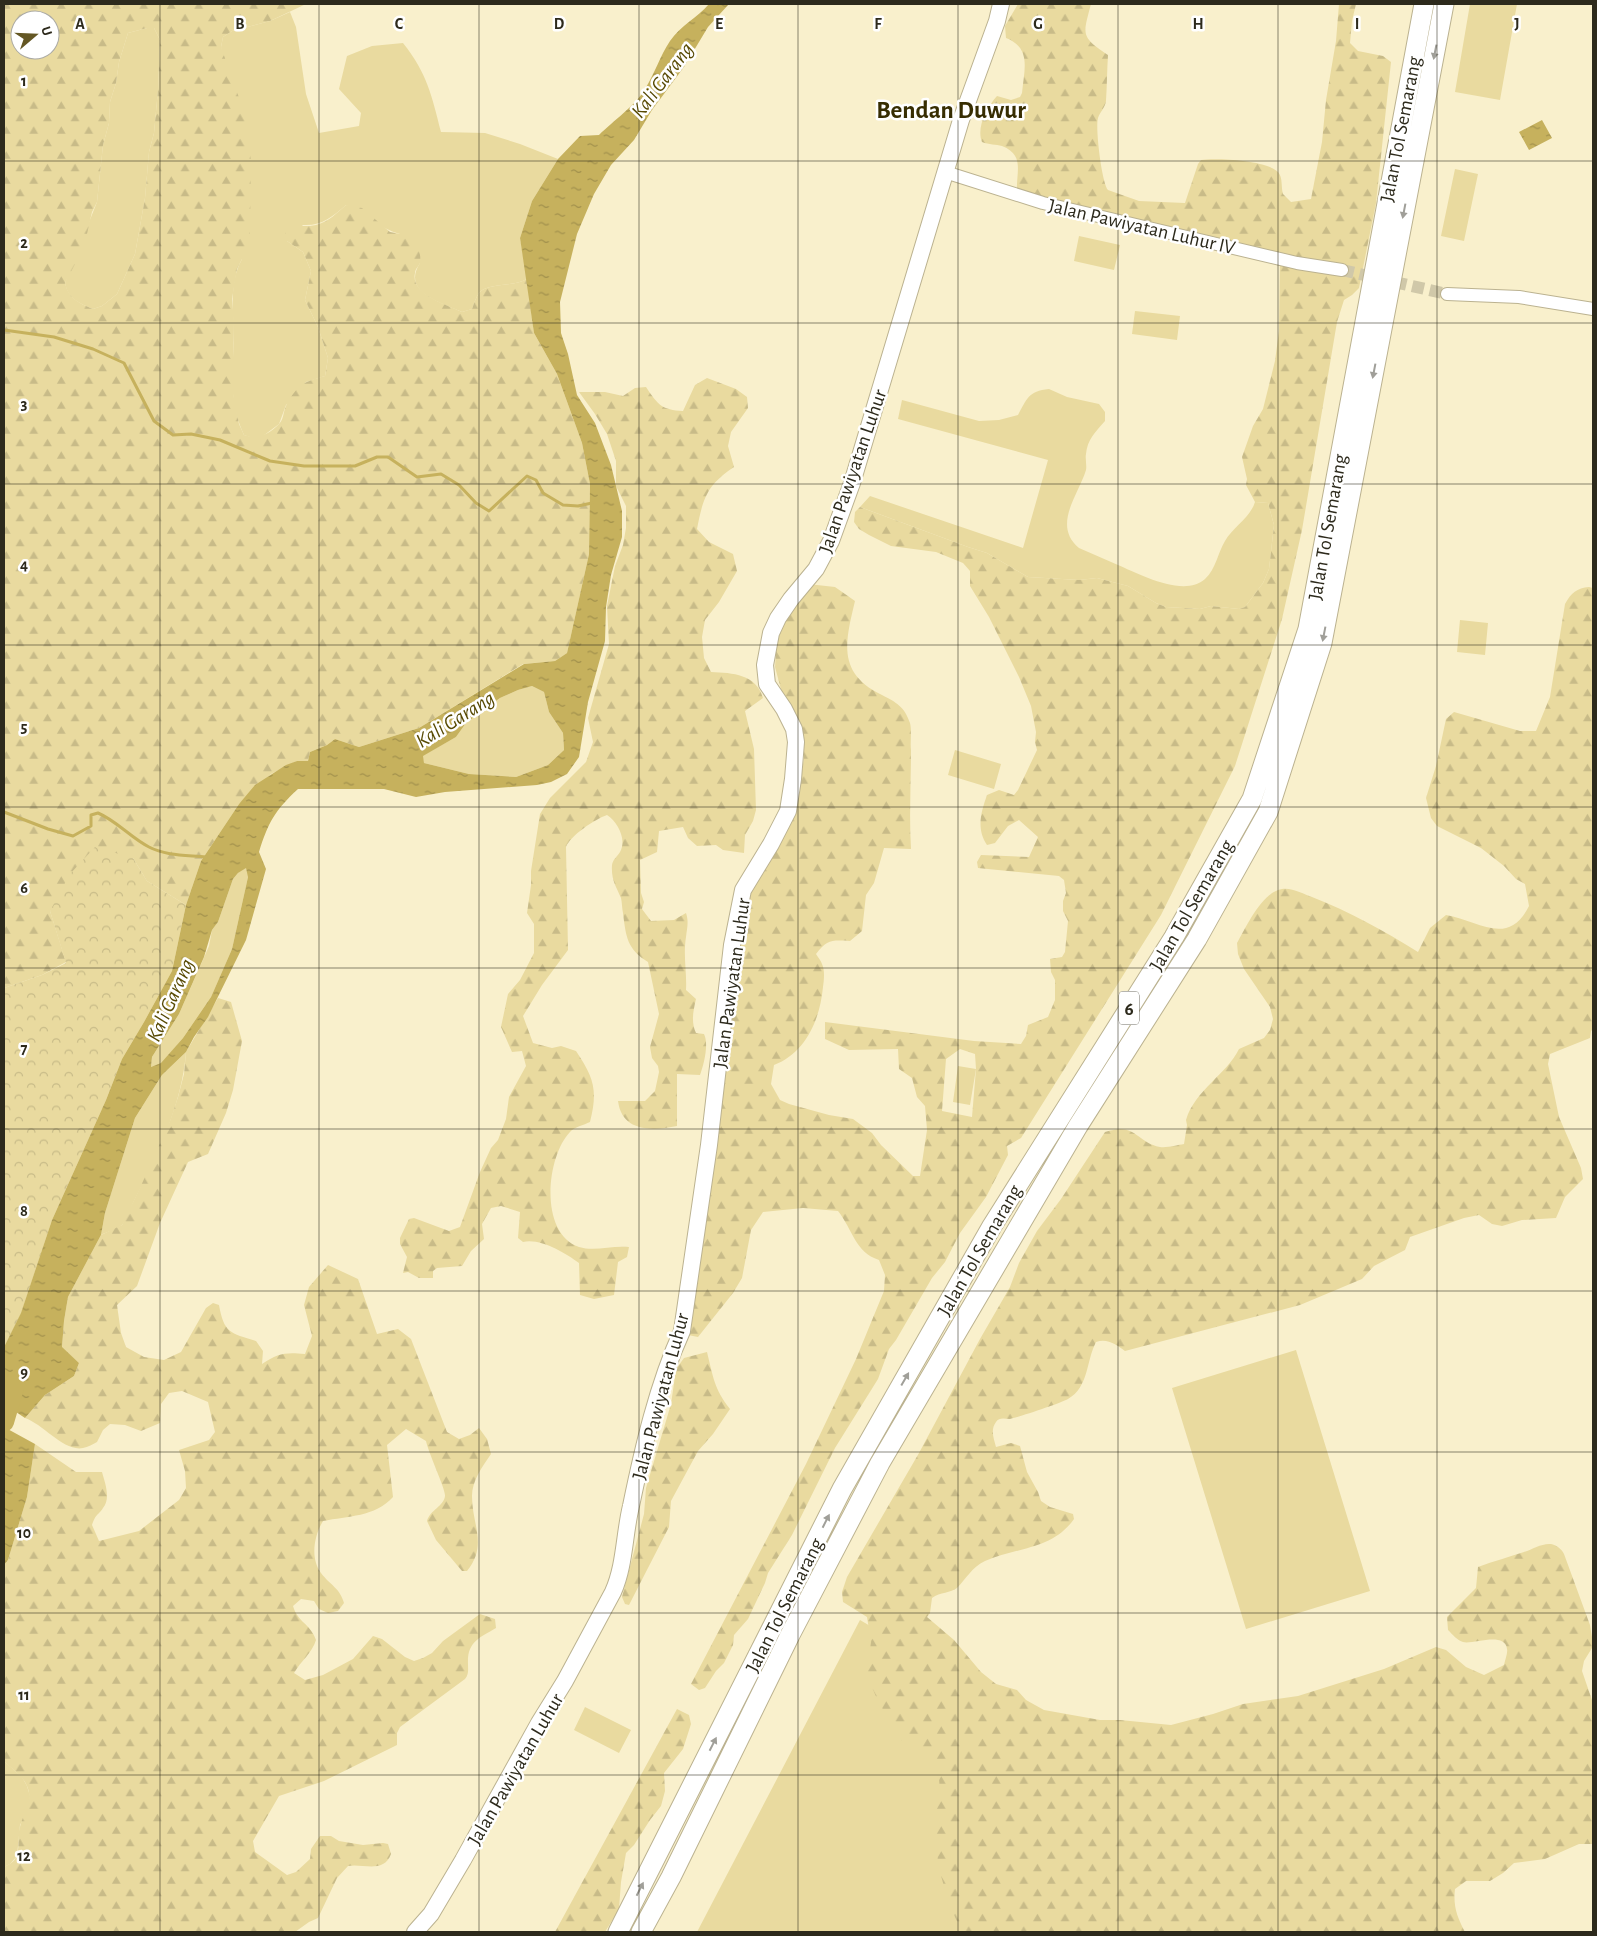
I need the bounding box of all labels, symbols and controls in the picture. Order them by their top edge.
north arrow [10,10,60,60]
text: A [75,16,85,32]
text: B [235,16,245,32]
text: C [395,16,404,32]
text: D [554,16,565,32]
text: E [715,16,723,32]
text: F [874,16,882,32]
text: G [1033,16,1043,32]
text: H [1192,16,1204,32]
text: I [1355,16,1359,32]
text: J [1514,16,1520,32]
text: U [38,25,54,38]
water label: Kali Garang [627,39,697,122]
one-way arrow [1431,44,1439,59]
street label: Jalan Tol Semarang [1377,54,1425,204]
text: 1 [21,73,27,89]
district label: Bendan Duwur [876,98,1026,123]
street label: Jalan Pawiyatan Luhur IV [1046,196,1238,258]
one-way arrow [1400,203,1408,219]
text: 2 [20,235,28,251]
one-way arrow [1369,363,1377,379]
street label: Jalan Pawiyatan Luhur [816,386,891,556]
text: 3 [21,396,28,412]
street label: Jalan Tol Semarang [1305,452,1351,602]
text: 4 [20,557,28,573]
one-way arrow [1319,626,1327,642]
water label: Kali Garang [412,687,498,752]
text: 5 [21,719,28,735]
street label: Jalan Tol Semarang [1146,836,1238,975]
text: 6 [20,880,28,896]
street label: Jalan Pawiyatan Luhur [710,896,754,1070]
water label: Kali Garang [143,956,198,1045]
road number: 6 [1119,991,1139,1024]
text: 7 [21,1041,28,1057]
street label: Jalan Tol Semarang [934,1181,1026,1320]
text: 8 [20,1203,28,1219]
street label: Jalan Pawiyatan Luhur [629,1310,693,1482]
text: 9 [20,1364,28,1380]
one-way arrow [901,1371,909,1386]
one-way arrow [822,1513,830,1528]
text: 10 [17,1525,31,1541]
street label: Jalan Tol Semarang [742,1535,827,1676]
text: 11 [18,1687,30,1703]
street label: Jalan Pawiyatan Luhur [464,1690,568,1849]
one-way arrow [709,1736,717,1751]
text: 12 [17,1848,31,1864]
one-way arrow [636,1882,644,1896]

